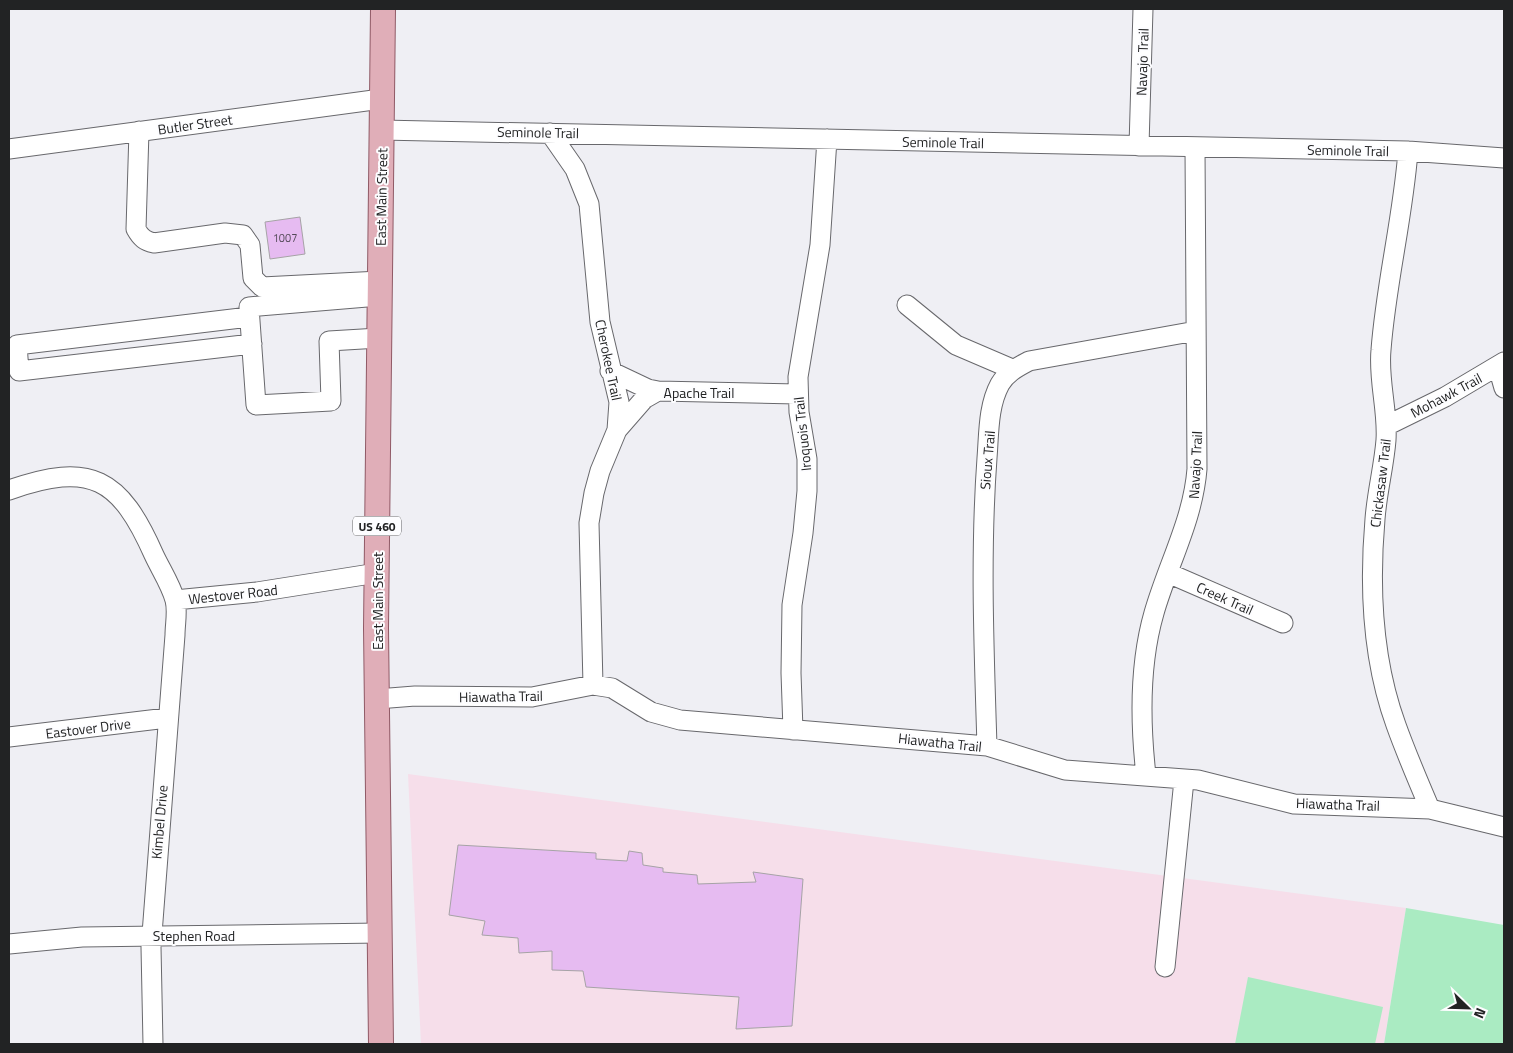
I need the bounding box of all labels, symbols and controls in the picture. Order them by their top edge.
street label: Navajo Trail [1130,28,1154,96]
street label: Butler Street [156,108,234,140]
street label: Seminole Trail [497,121,579,143]
street label: Seminole Trail [902,131,984,153]
street label: Seminole Trail [1307,139,1389,161]
street label: East Main Street [370,148,392,246]
house number: 1007 [273,230,297,246]
street label: Cherokee Trail [590,318,628,402]
street label: Mohawk Trail [1406,367,1486,423]
street label: Apache Trail [664,382,734,403]
street label: Iroquois Trail [788,396,816,472]
street label: Sioux Trail [974,430,1000,490]
street label: Navajo Trail [1183,431,1207,499]
street label: Chickasaw Trail [1364,437,1396,529]
road number: US 460 [353,516,401,536]
street label: East Main Street [367,552,388,650]
street label: Creek Trail [1193,576,1257,620]
street label: Westover Road [187,579,279,609]
street label: Hiawatha Trail [459,685,543,707]
street label: Eastover Drive [44,712,132,744]
street label: Hiawatha Trail [897,727,983,757]
street label: Kimbel Drive [145,784,173,860]
street label: Hiawatha Trail [1296,792,1380,816]
street label: Stephen Road [153,925,235,946]
north arrow [1443,983,1493,1033]
text: N [1469,1005,1492,1022]

